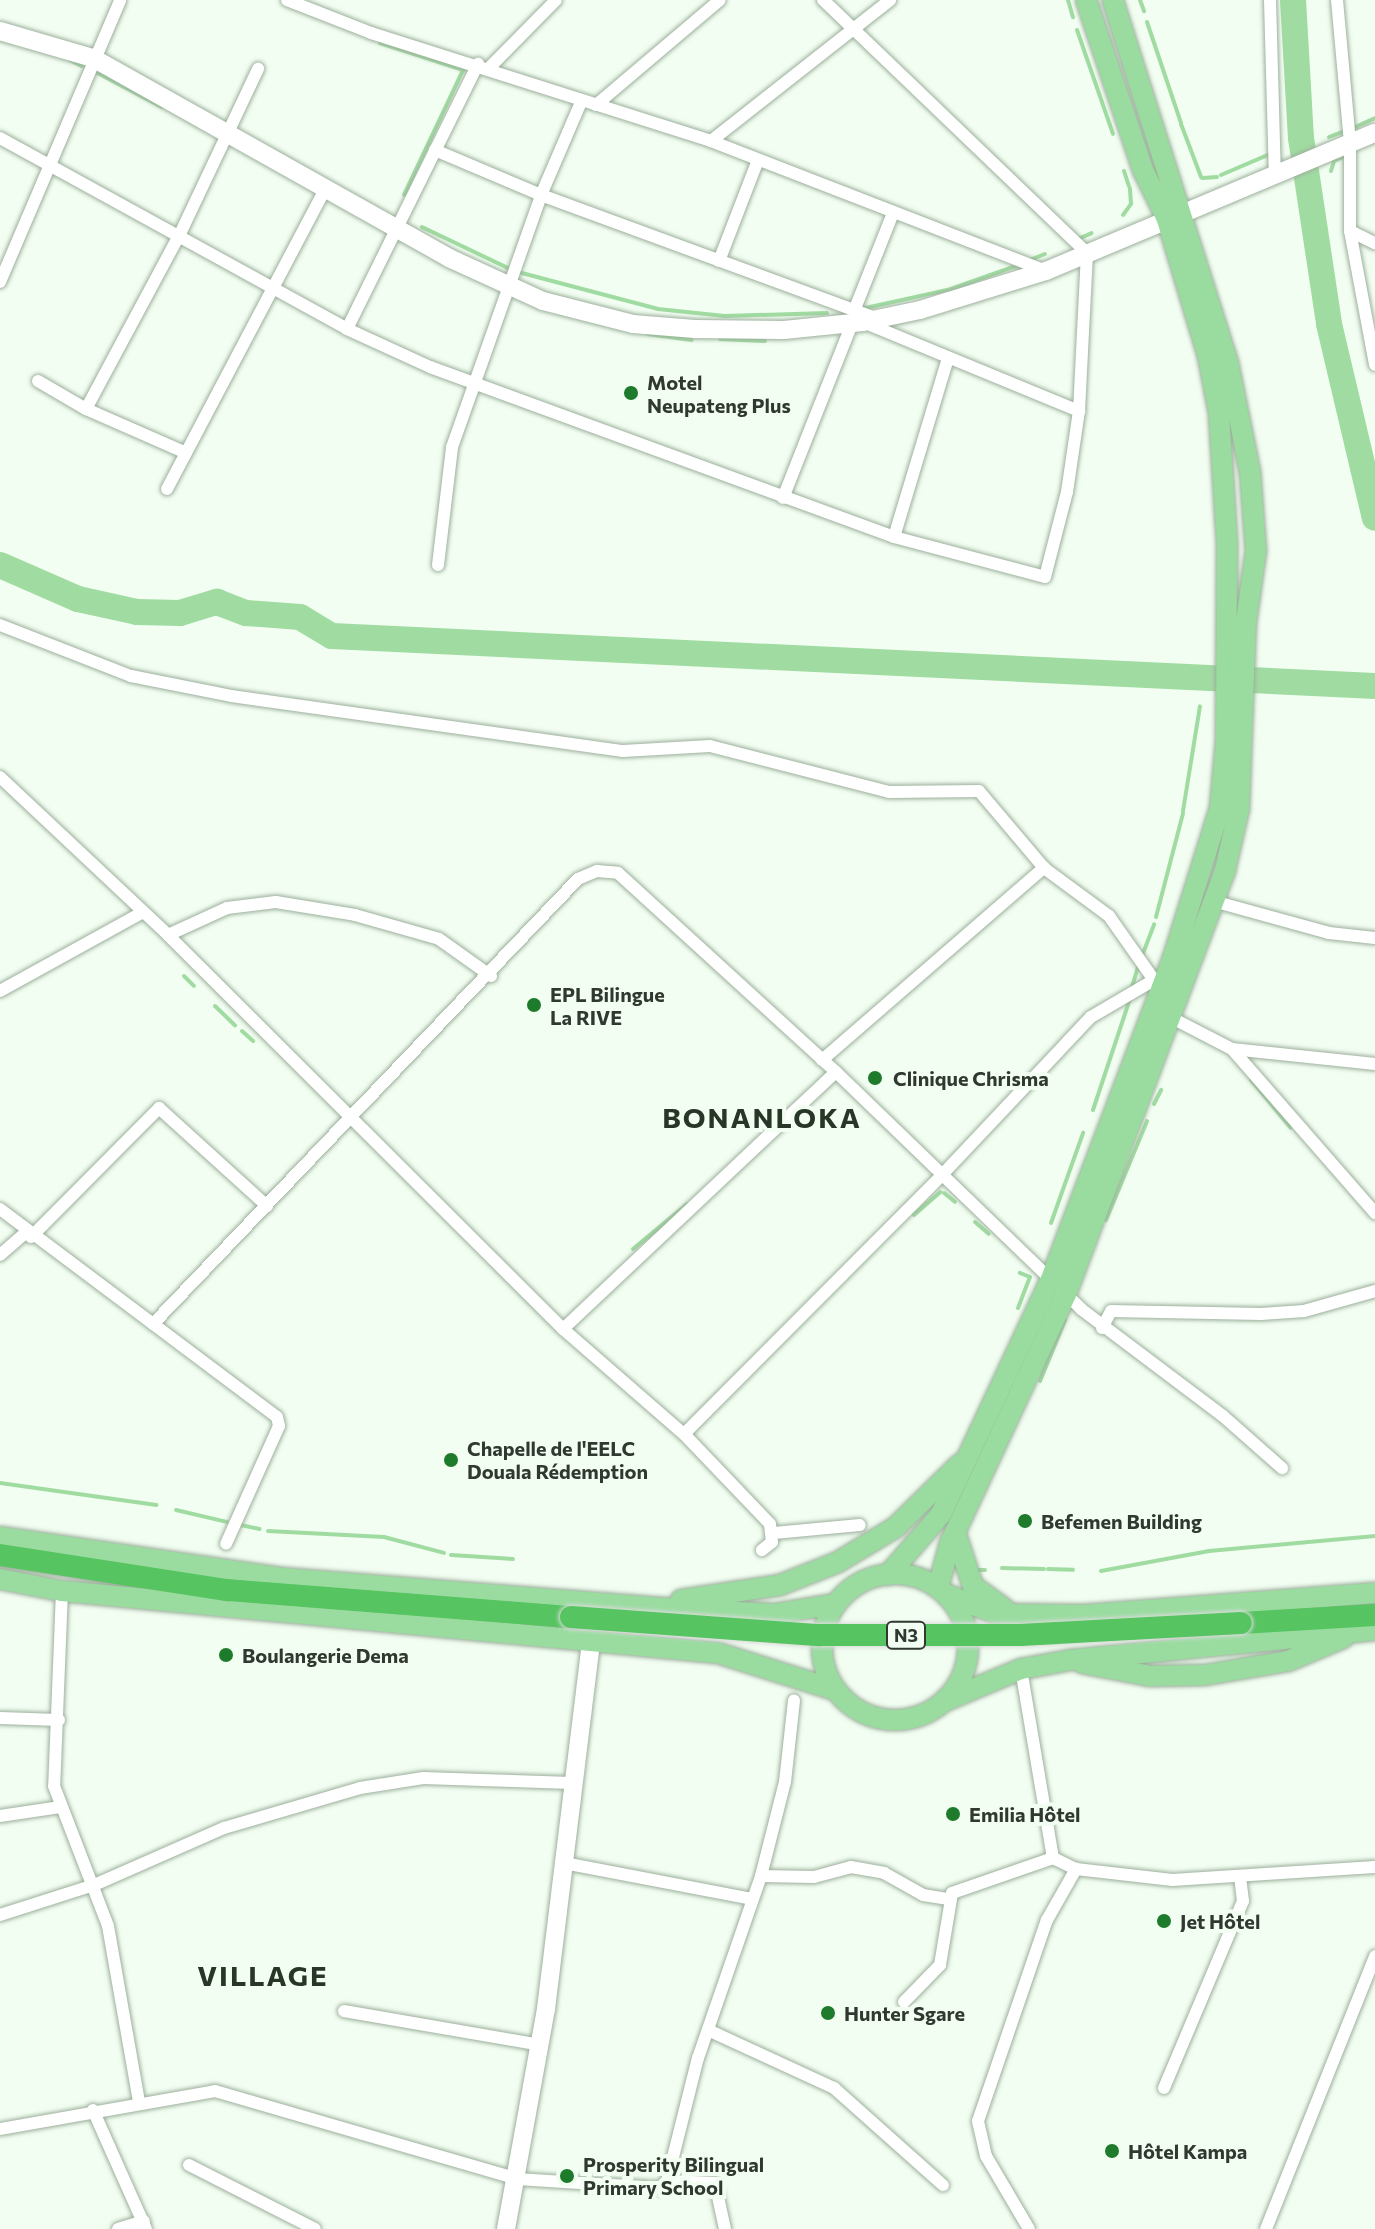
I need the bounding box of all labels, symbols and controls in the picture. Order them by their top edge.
place label: Motel Neupateng Plus [647,370,791,417]
marker: Motel Neupateng Plus [622,384,640,402]
place label: EPL Bilingue La RIVE [550,982,665,1029]
marker: EPL Bilingue La RIVE [525,996,543,1014]
place label: Clinique Chrisma [893,1066,1049,1090]
marker: Clinique Chrisma [864,1067,886,1089]
district label: BONANLOKA [662,1100,862,1134]
place label: Chapelle de l'EELC Douala Rédemption [467,1436,648,1483]
marker: Chapelle de l'EELC Douala Rédemption [442,1451,460,1469]
place label: Befemen Building [1041,1509,1202,1533]
marker: Befemen Building [1016,1512,1034,1530]
road number: N3 [886,1621,926,1649]
place label: Boulangerie Dema [242,1643,409,1667]
marker: Boulangerie Dema [217,1646,235,1664]
place label: Emilia Hôtel [969,1802,1081,1826]
marker: Emilia Hôtel [944,1805,962,1823]
place label: Jet Hôtel [1180,1909,1260,1933]
marker: Jet Hôtel [1155,1912,1173,1930]
district label: VILLAGE [197,1958,329,1992]
place label: Hunter Sgare [844,2001,965,2025]
marker: Hunter Sgare [819,2004,837,2022]
place label: Hôtel Kampa [1128,2139,1247,2163]
marker: Hôtel Kampa [1103,2142,1121,2160]
place label: Prosperity Bilingual Primary School [583,2152,764,2199]
marker: Prosperity Bilingual Primary School [558,2167,576,2185]

